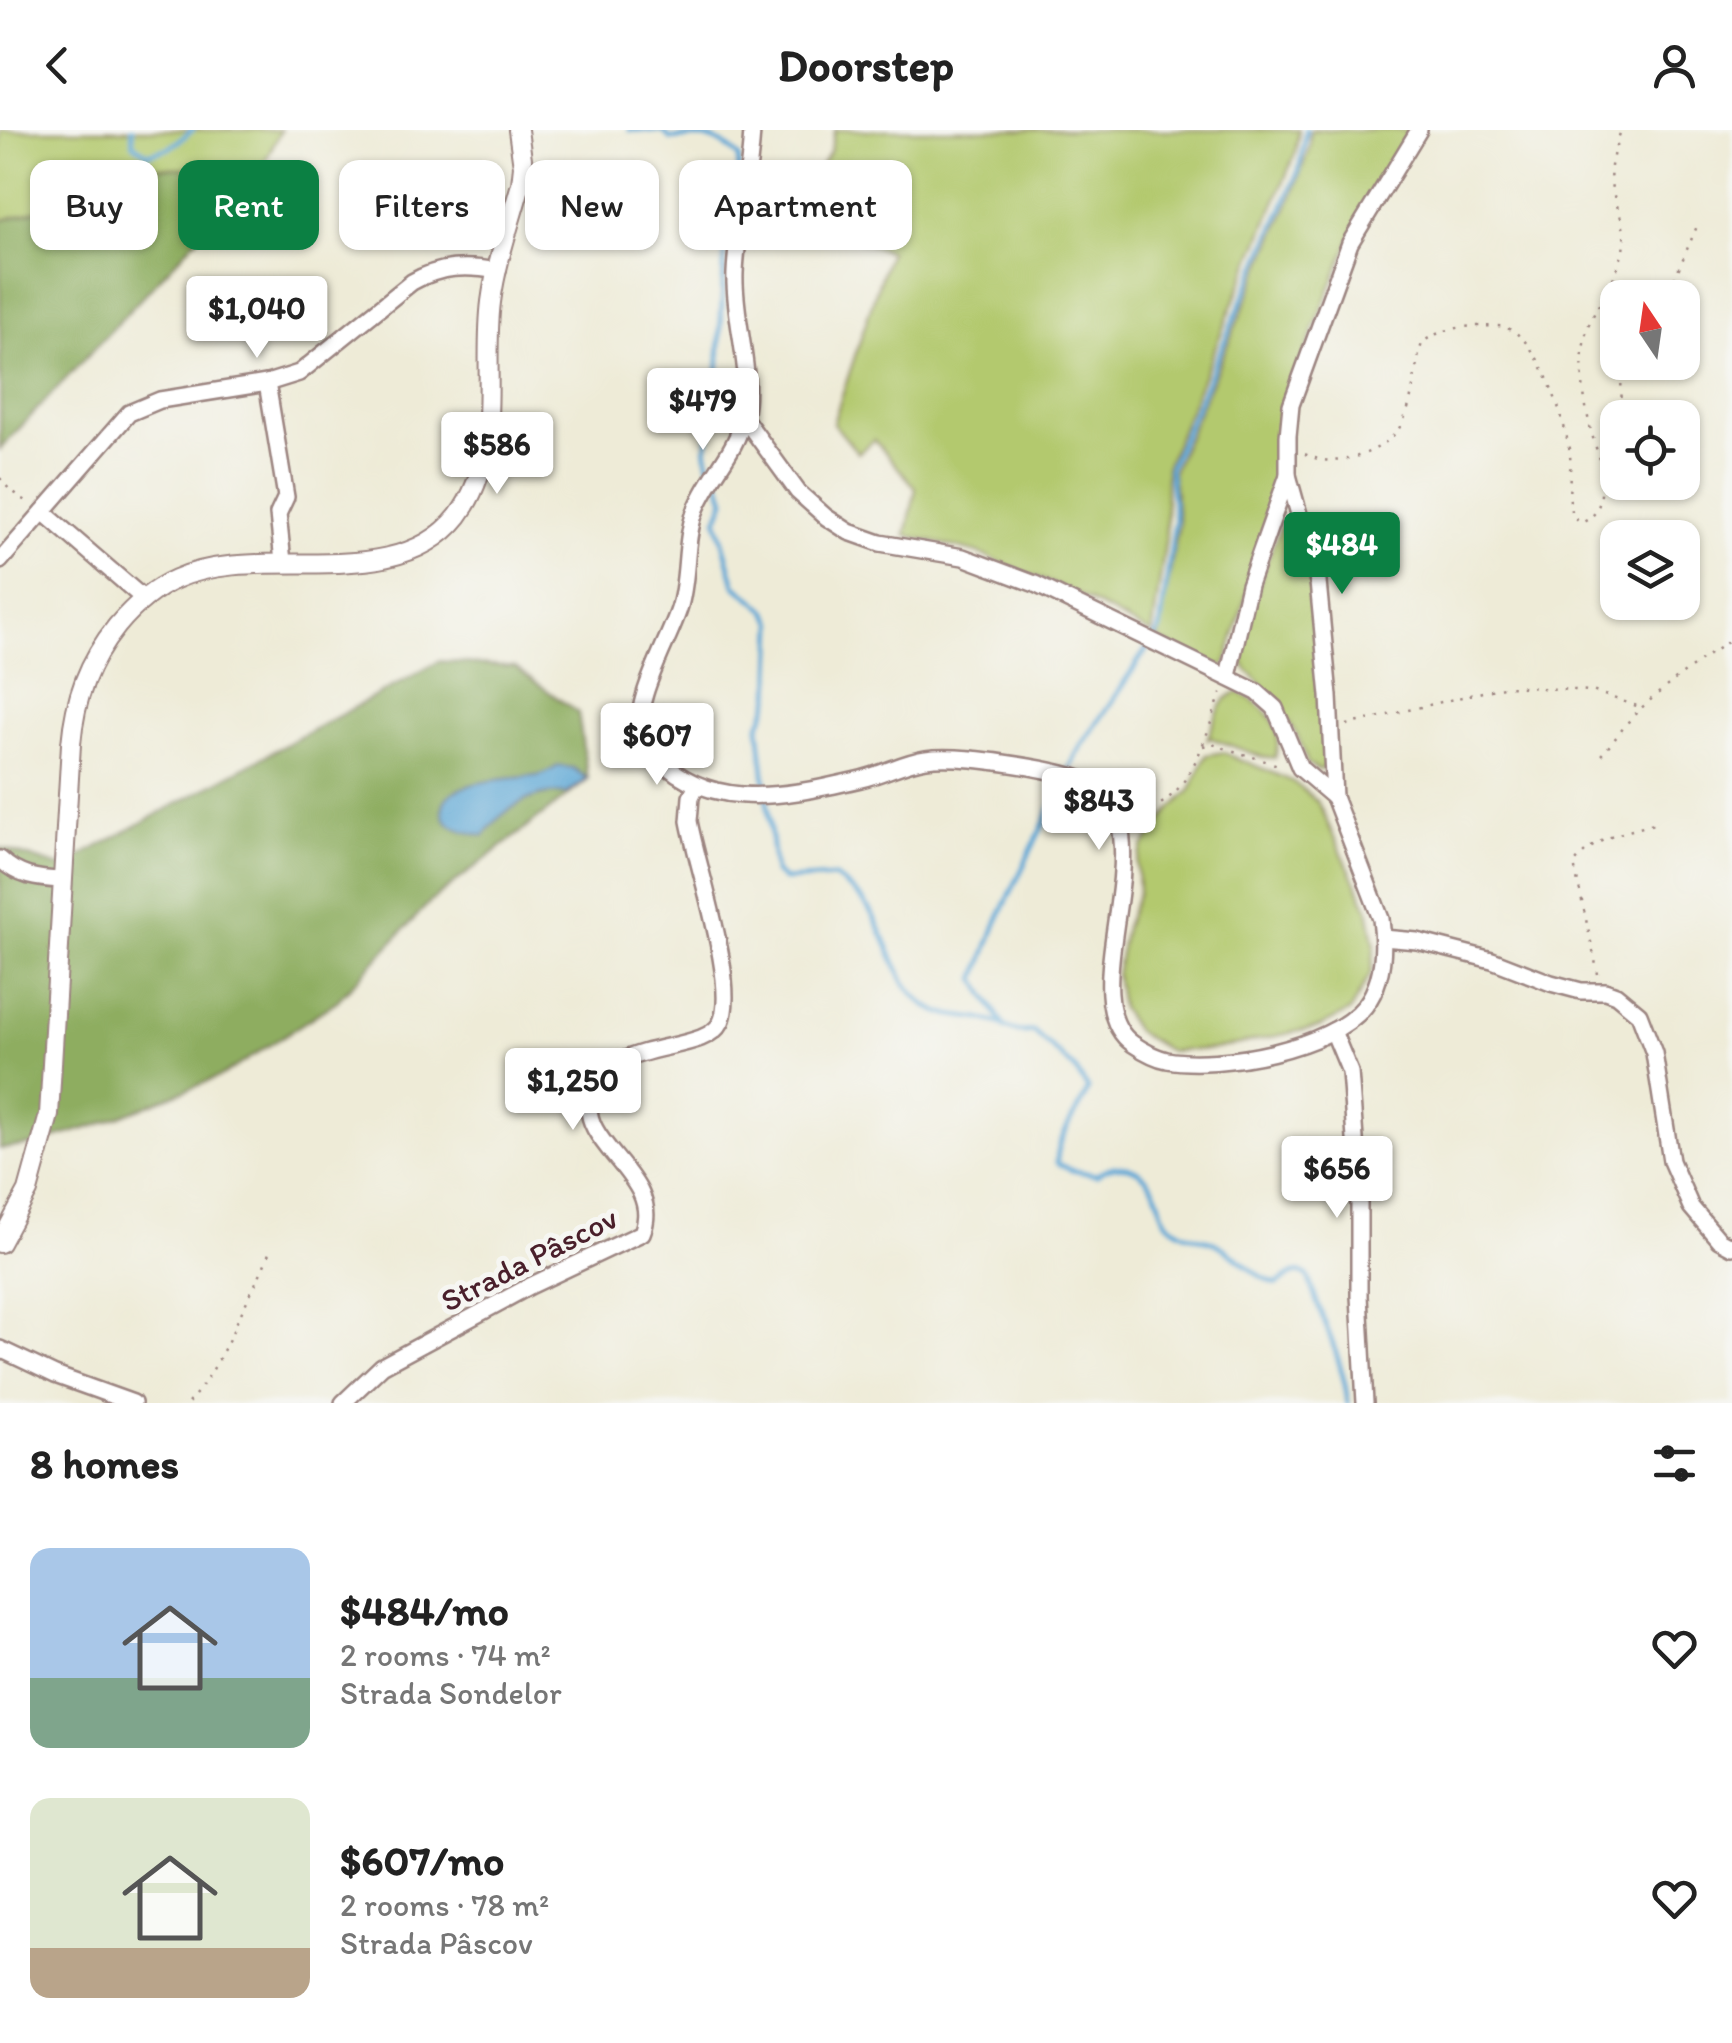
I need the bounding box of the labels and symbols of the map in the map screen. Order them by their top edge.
pin: $1,040 [176,276,338,361]
north arrow [1600,280,1700,380]
pin: $479 [644,368,762,453]
pin: $586 [438,412,556,497]
pin: $484 [1283,512,1401,597]
pin: $607 [598,703,716,788]
pin: $843 [1040,768,1158,853]
pin: $1,250 [492,1048,654,1133]
pin: $656 [1278,1136,1396,1221]
street label: Strada Pâscov [434,1198,624,1320]

